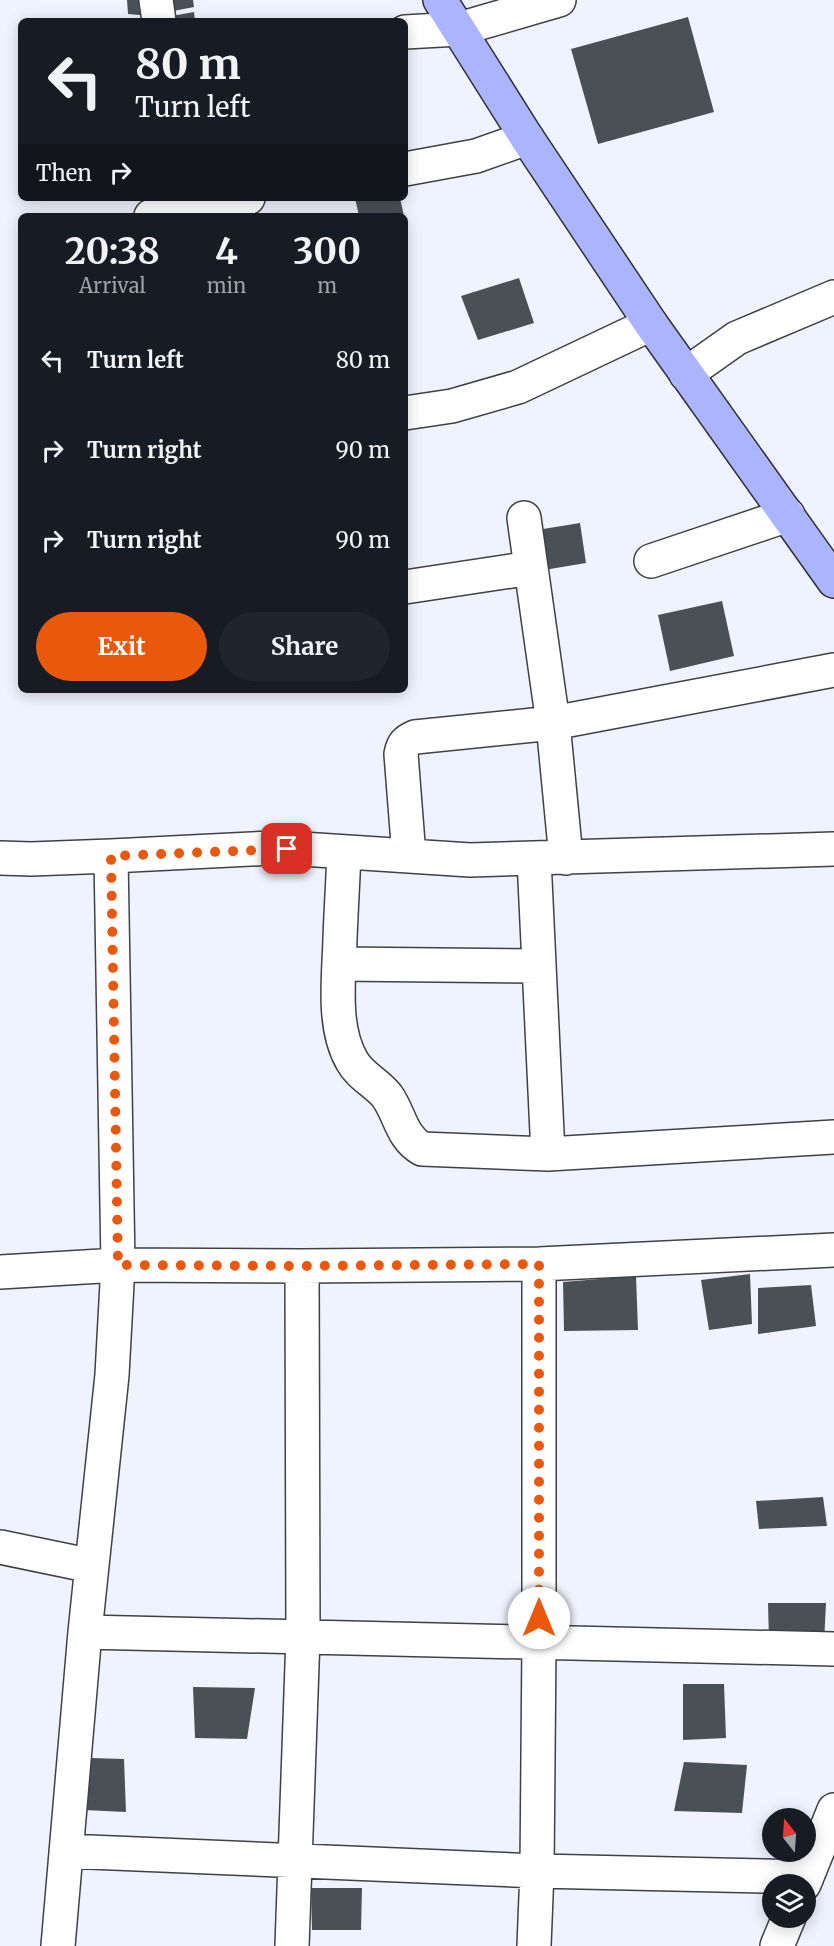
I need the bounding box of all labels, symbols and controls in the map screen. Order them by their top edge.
text: 80 m [135,38,241,90]
icon: left [36,42,114,120]
text: Turn left [135,90,250,124]
icon: right [104,156,137,189]
text: Then [36,159,92,187]
text: 20:38 [65,229,160,274]
text: 4 [215,229,238,274]
text: 300 [293,229,361,274]
text: Arrival [79,273,146,298]
text: min [207,273,246,298]
text: m [317,273,337,298]
icon: left [36,344,69,377]
text: Turn left [87,346,184,374]
text: 80 m [336,346,390,374]
icon: right [36,434,69,467]
text: Turn right [87,436,201,464]
text: 90 m [335,436,390,464]
icon: right [36,524,69,557]
text: Turn right [87,526,201,554]
text: 90 m [335,526,390,554]
button: Exit [36,612,207,681]
button: Share [219,612,390,681]
pin [261,823,312,874]
icon: arrive [270,832,303,865]
position arrow [507,1586,571,1650]
north arrow [762,1808,816,1862]
map controls [762,1808,816,1928]
button: layers [762,1874,816,1928]

